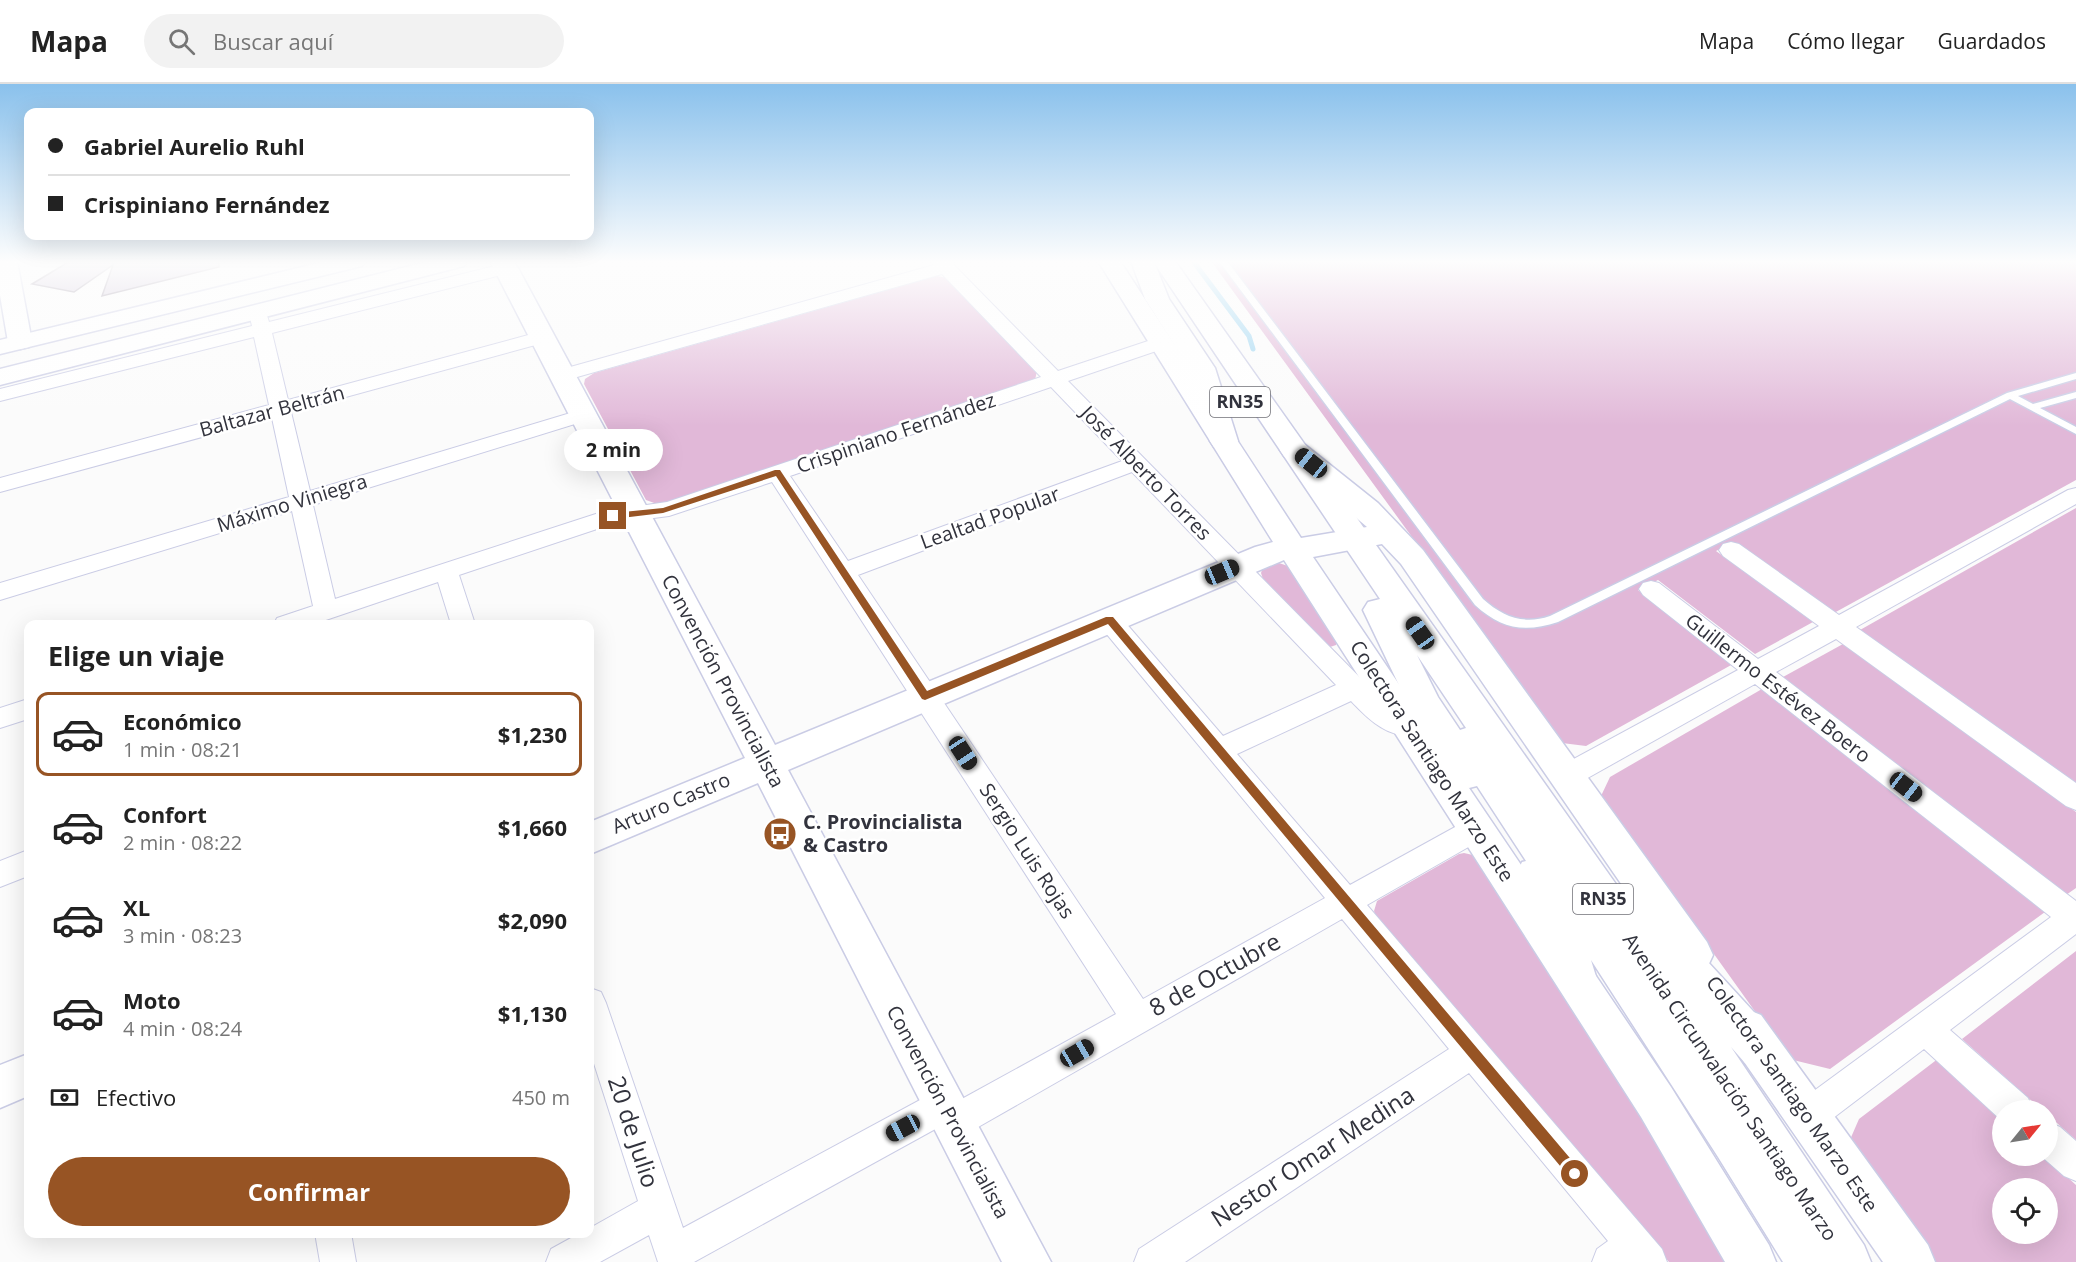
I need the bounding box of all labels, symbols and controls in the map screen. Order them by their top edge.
search box [144,14,564,68]
text: Mapa [30,22,108,60]
icon: search [165,25,198,58]
text: Buscar aquí [213,26,333,56]
text: Mapa [1699,27,1754,55]
text: Cómo llegar [1787,27,1905,55]
text: Guardados [1938,27,2046,55]
text: Gabriel Aurelio Ruhl [84,131,305,161]
text: Crispiniano Fernández [84,189,329,219]
street label: Baltazar Beltrán [196,378,347,443]
street label: Crispiniano Fernández [793,386,999,479]
road number: RN35 [1210,387,1270,417]
street label: José Alberto Torres [1074,398,1218,546]
callout: 2 min [564,429,662,471]
text: 2 min [586,436,641,463]
car [1291,445,1331,481]
street label: Máximo Viniegra [213,467,370,538]
street label: Lealtad Popular [916,480,1063,555]
route end [599,502,626,529]
car [1202,557,1242,587]
street label: Convención Provincialista [656,570,791,792]
street label: Guillermo Estévez Boero [1680,607,1877,769]
car [1402,613,1438,653]
street label: Colectora Santiago Marzo Este [1344,635,1521,887]
text: Elige un viaje [48,637,224,674]
text: Económico [123,706,242,736]
icon: car [51,707,105,761]
text: $1,230 [498,719,567,749]
car [946,733,980,773]
text: 1 min · 08:21 [123,736,242,763]
street label: Arturo Castro [607,765,734,840]
car [1886,769,1926,805]
street label: Sergio Luis Rojas [974,778,1081,924]
text: Confort [123,799,207,829]
icon: car [51,800,105,854]
place label: C. Provincialista & Castro [803,808,963,858]
text: $1,660 [498,812,567,842]
bus stop icon: C. Provincialista & Castro [762,816,798,852]
text: 2 min · 08:22 [123,829,242,856]
road number: RN35 [1573,884,1633,914]
text: XL [123,892,150,922]
icon: car [51,893,105,947]
text: $2,090 [498,905,567,935]
text: 3 min · 08:23 [123,922,242,949]
street label: 8 de Octubre [1143,924,1286,1023]
street label: Avenida Circunvalación Santiago Marzo [1617,928,1844,1246]
street label: Colectora Santiago Marzo Este [1700,970,1885,1217]
text: Moto [123,985,181,1015]
icon: car [51,986,105,1040]
text: $1,130 [498,998,567,1028]
street label: Convención Provincialista [881,1001,1016,1223]
text: 4 min · 08:24 [123,1015,242,1042]
car [1057,1036,1097,1070]
street label: 20 de Julio [601,1071,668,1192]
street label: Nestor Omar Medina [1204,1078,1420,1234]
icon: cash [48,1081,81,1114]
text: Efectivo [96,1082,176,1112]
text: 450 m [512,1084,570,1111]
north arrow [1992,1100,2058,1166]
map controls [1992,1100,2058,1244]
car [883,1112,923,1144]
button: Confirmar [48,1157,570,1226]
route start [1561,1160,1588,1187]
button: locate [1992,1178,2058,1244]

